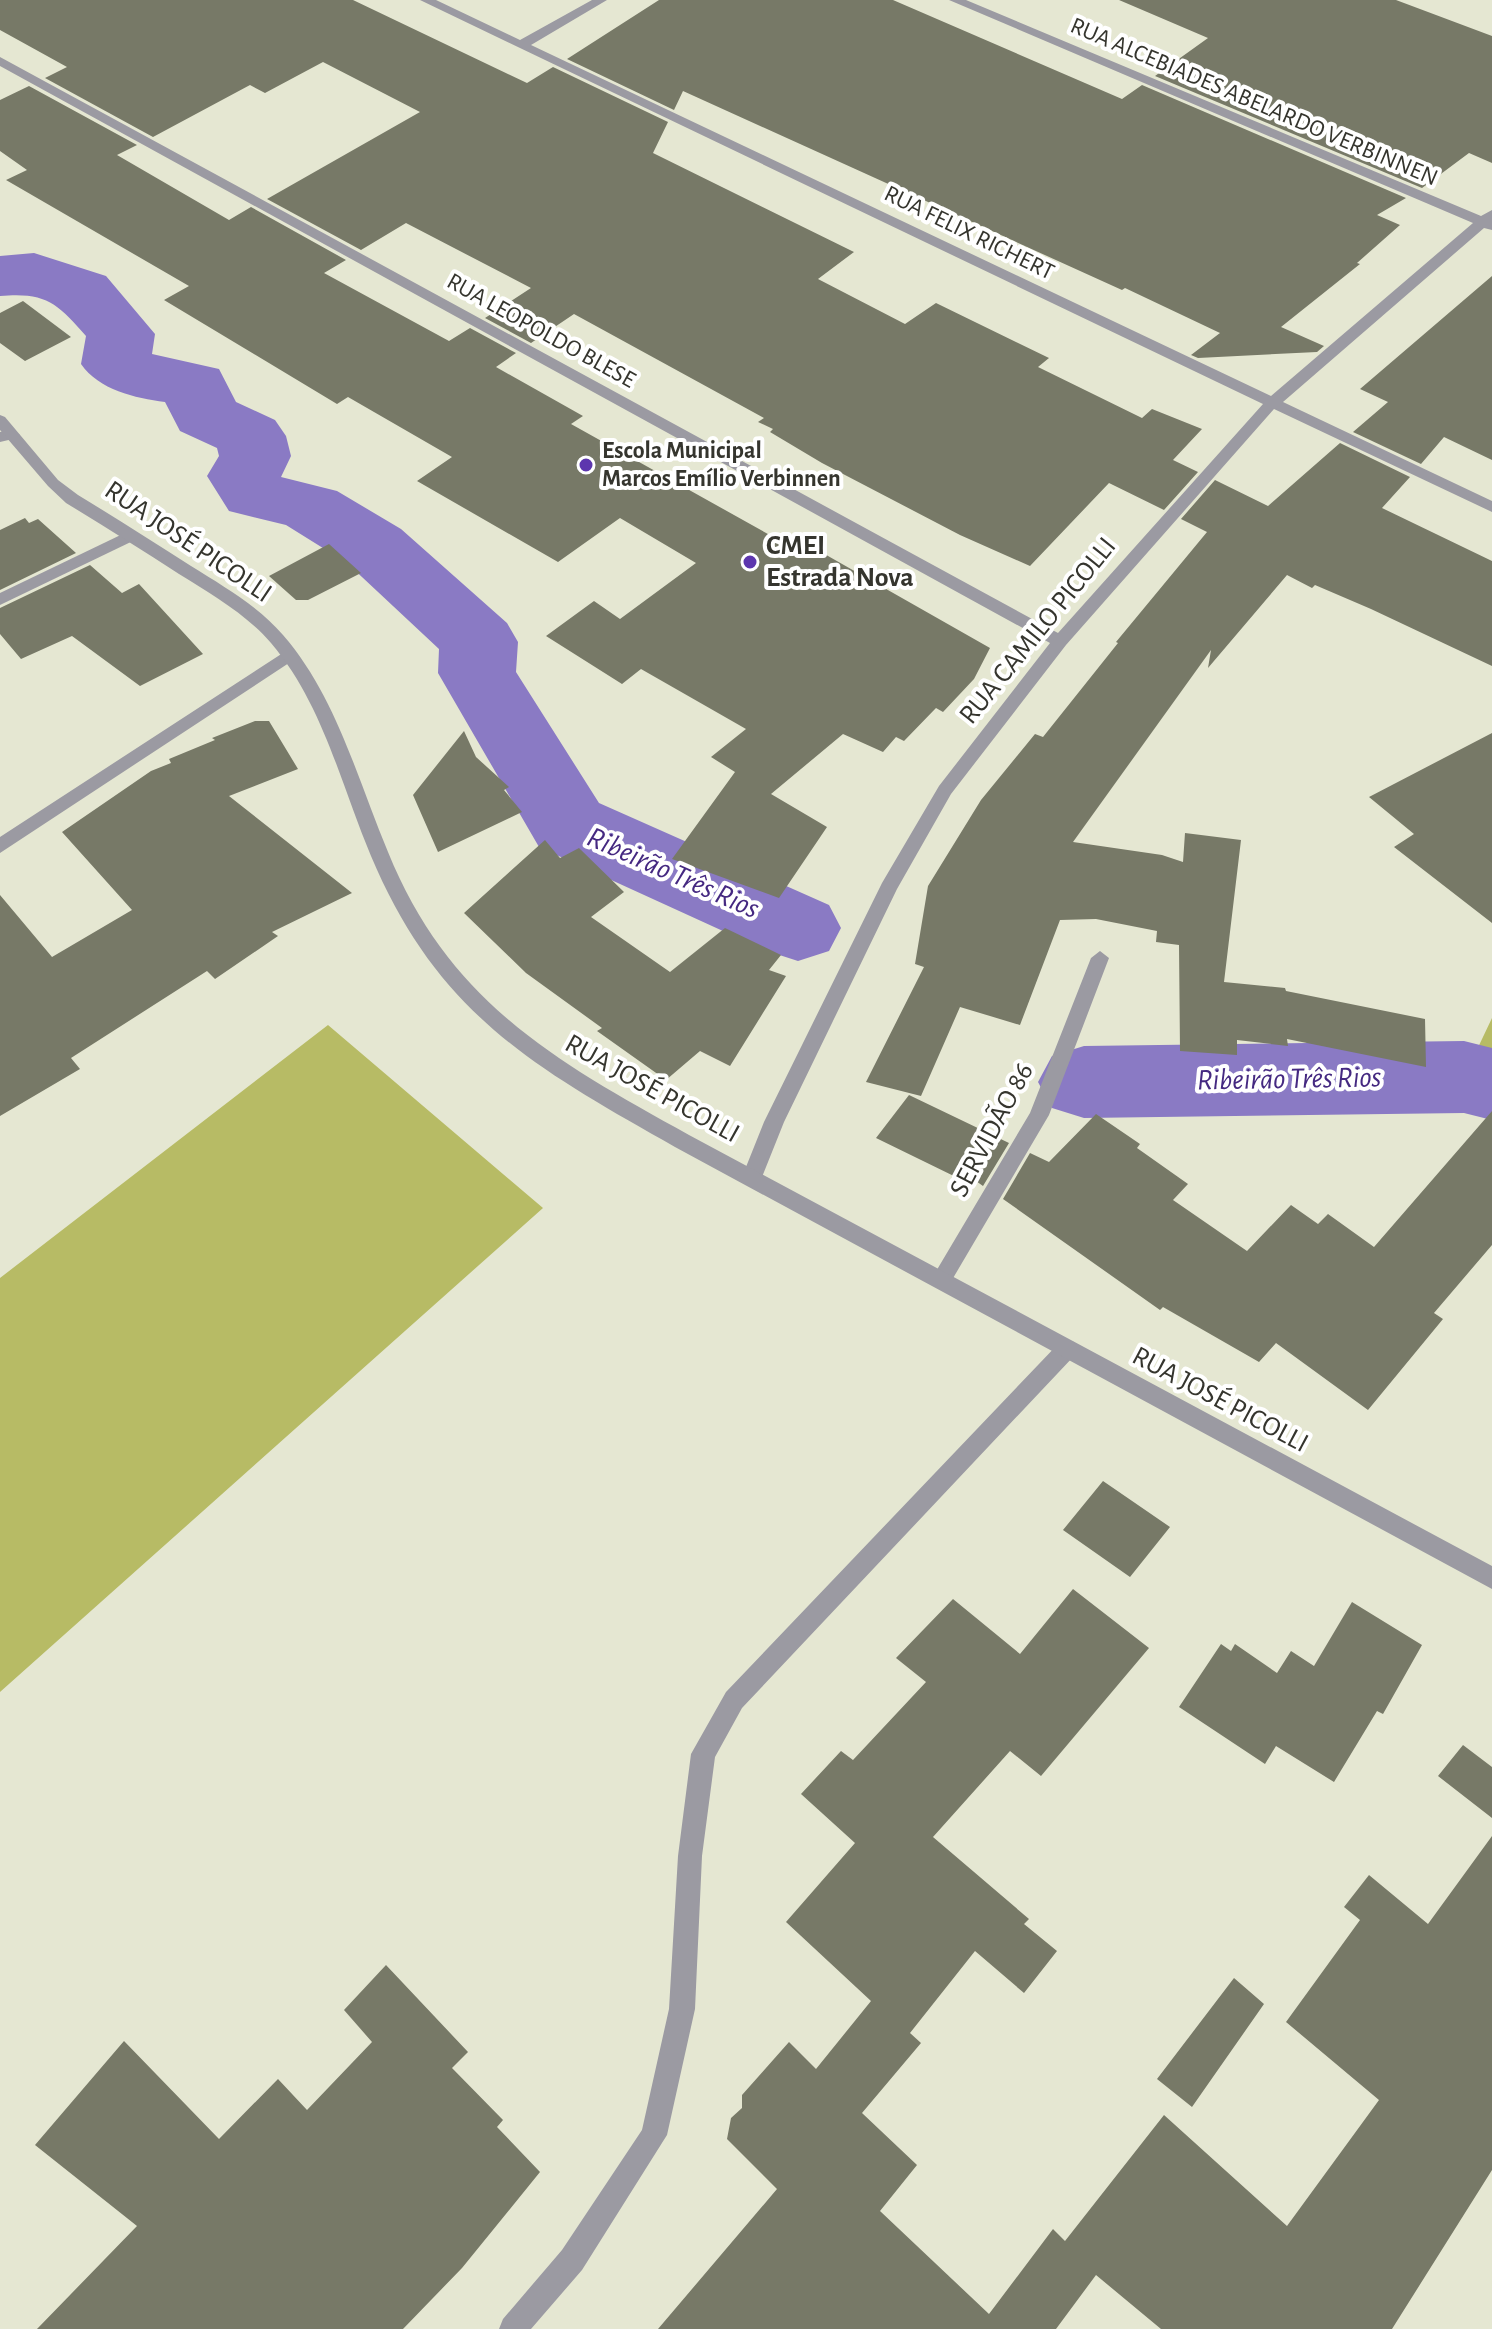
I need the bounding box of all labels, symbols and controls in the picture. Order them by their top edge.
street label: RUA ALCEBIADES ABELARDO VERBINNEN [1067,13,1441,191]
street label: RUA FELIX RICHERT [880,181,1058,285]
street label: RUA LEOPOLDO BLESE [443,269,640,393]
place label: Escola Municipal Marcos Emílio Verbinnen [602,439,841,491]
marker: Escola Municipal Marcos Emílio Verbinnen [577,456,595,474]
street label: RUA JOSÉ PICOLLI [99,473,278,608]
place label: CMEI Estrada Nova [766,532,914,592]
street label: RUA CAMILO PICOLLI [954,532,1122,730]
marker: CMEI Estrada Nova [741,553,759,571]
water label: Ribeirão Três Rios [583,822,764,924]
street label: RUA JOSÉ PICOLLI [560,1027,745,1148]
street label: SERVIDÃO 86 [943,1057,1039,1202]
water label: Ribeirão Três Rios [1197,1062,1382,1096]
street label: RUA JOSÉ PICOLLI [1127,1339,1314,1458]

